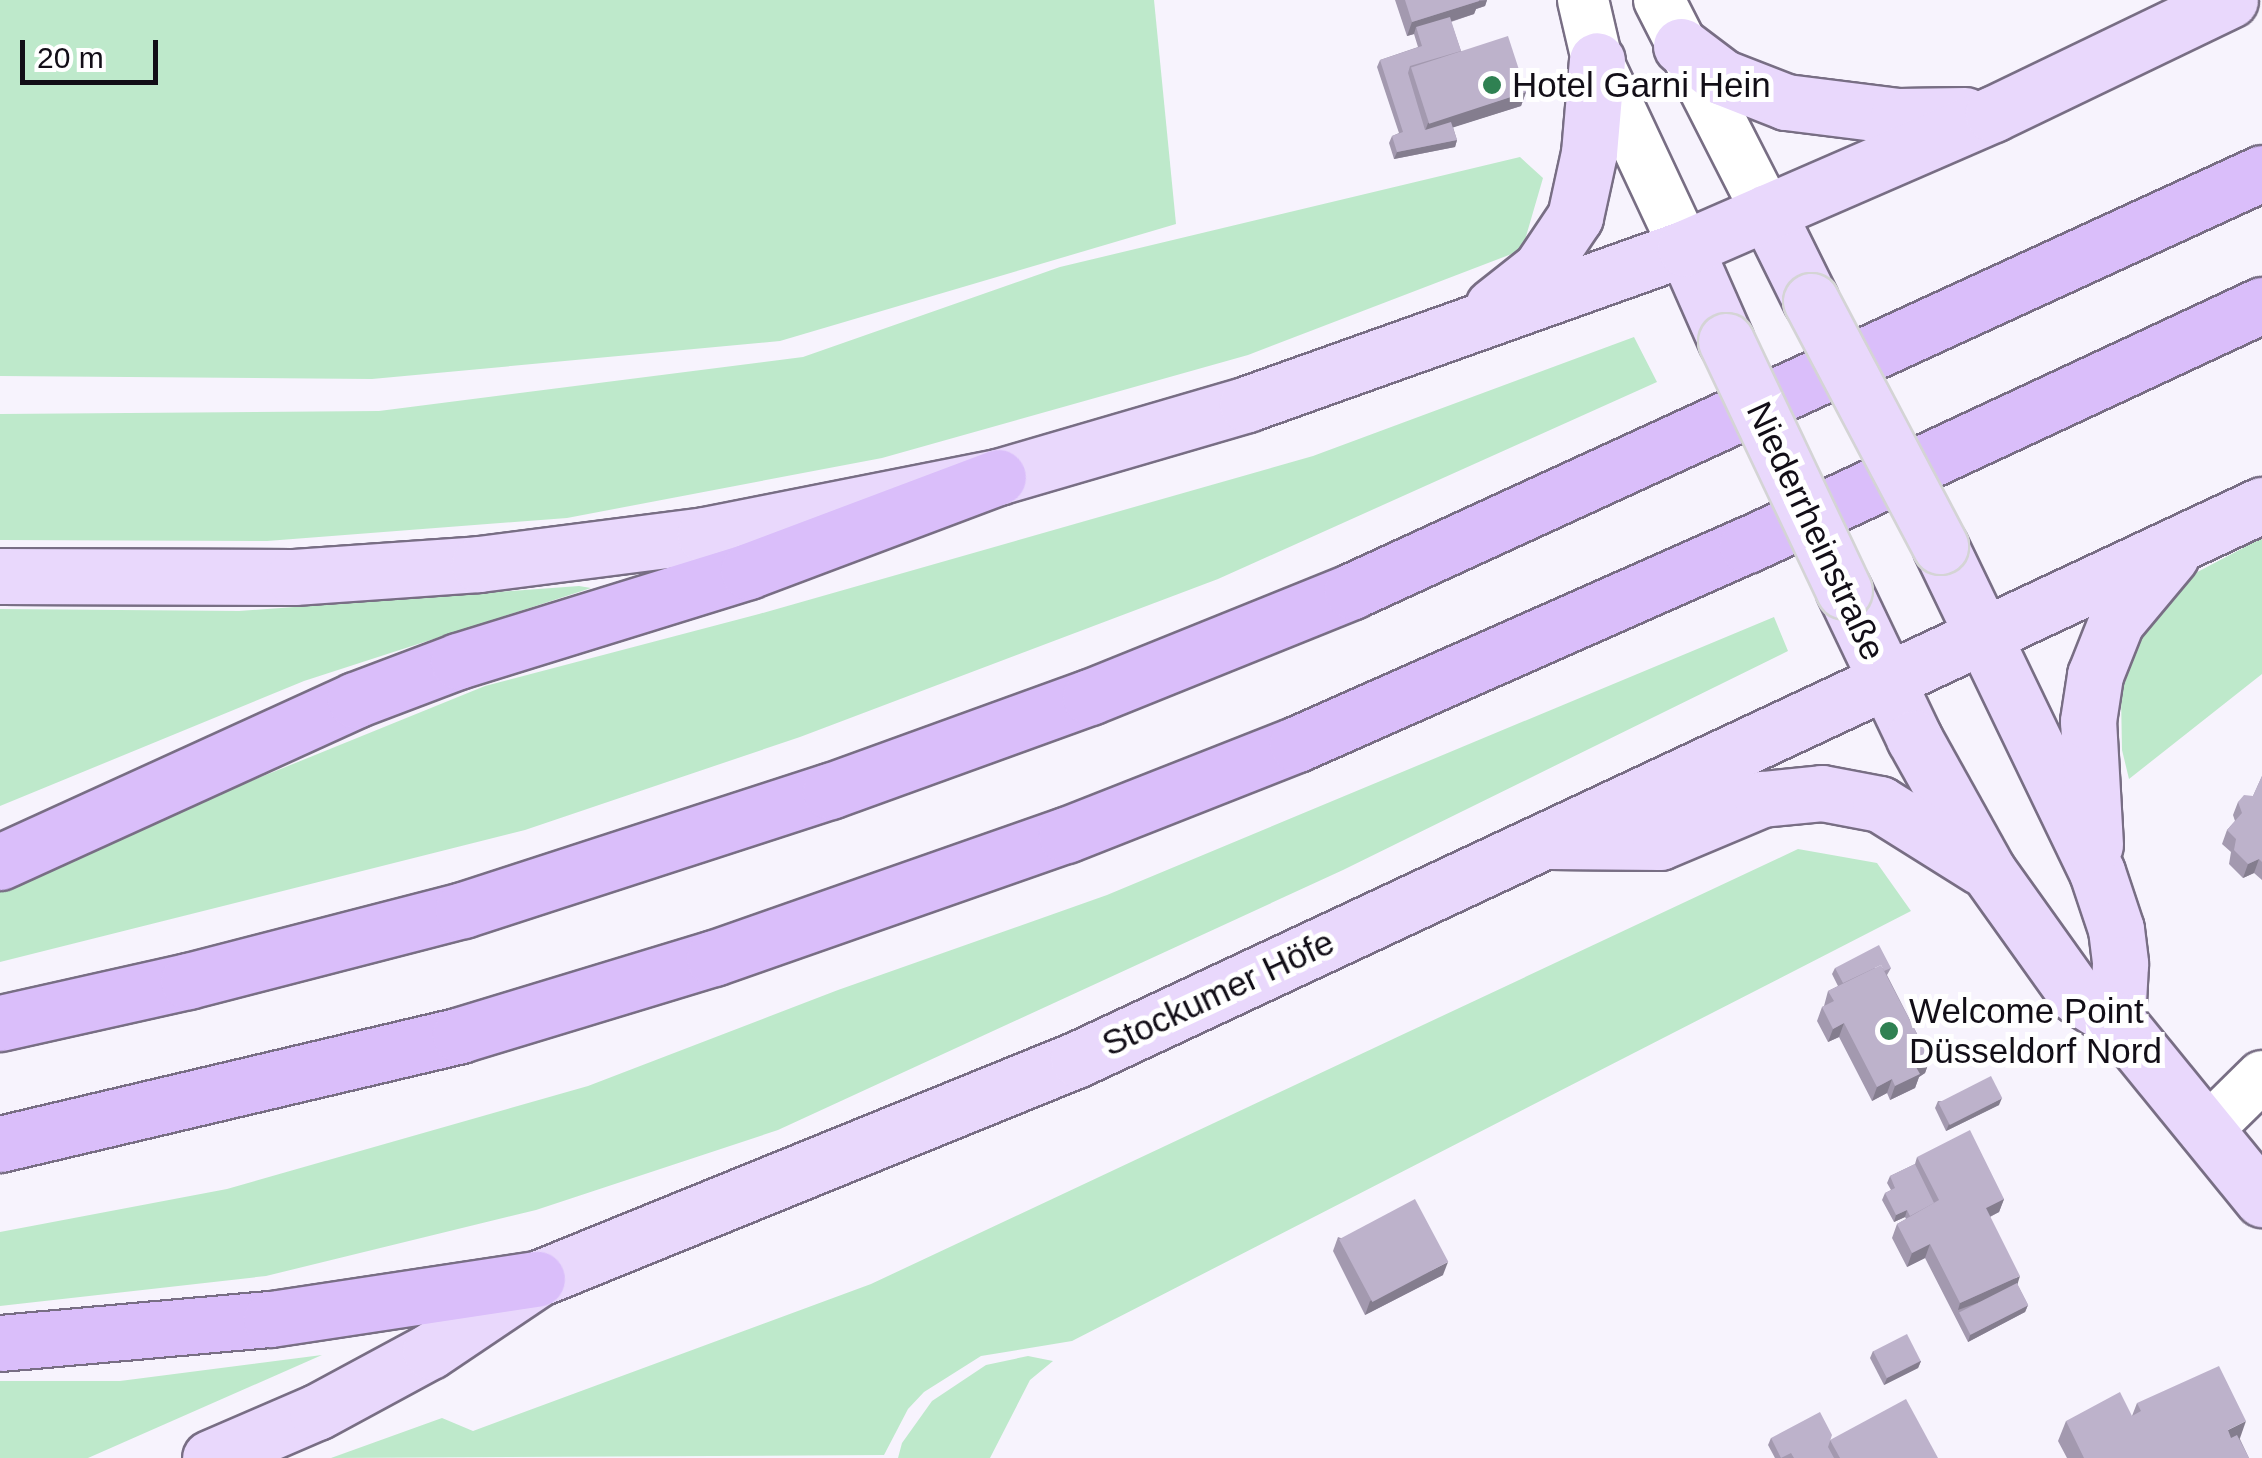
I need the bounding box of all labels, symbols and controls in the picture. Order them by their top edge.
scale bar [25,20,162,82]
text: 20 m [37,41,104,74]
place label: Hotel Garni Hein [1512,64,1771,106]
marker: Hotel Garni Hein [1481,74,1503,96]
street label: Niederrheinstraße [1738,395,1894,667]
street label: Stockumer Höfe [1095,921,1341,1065]
place label: Welcome Point Düsseldorf Nord [1909,990,2162,1072]
marker: Welcome Point Düsseldorf Nord [1878,1020,1900,1042]

